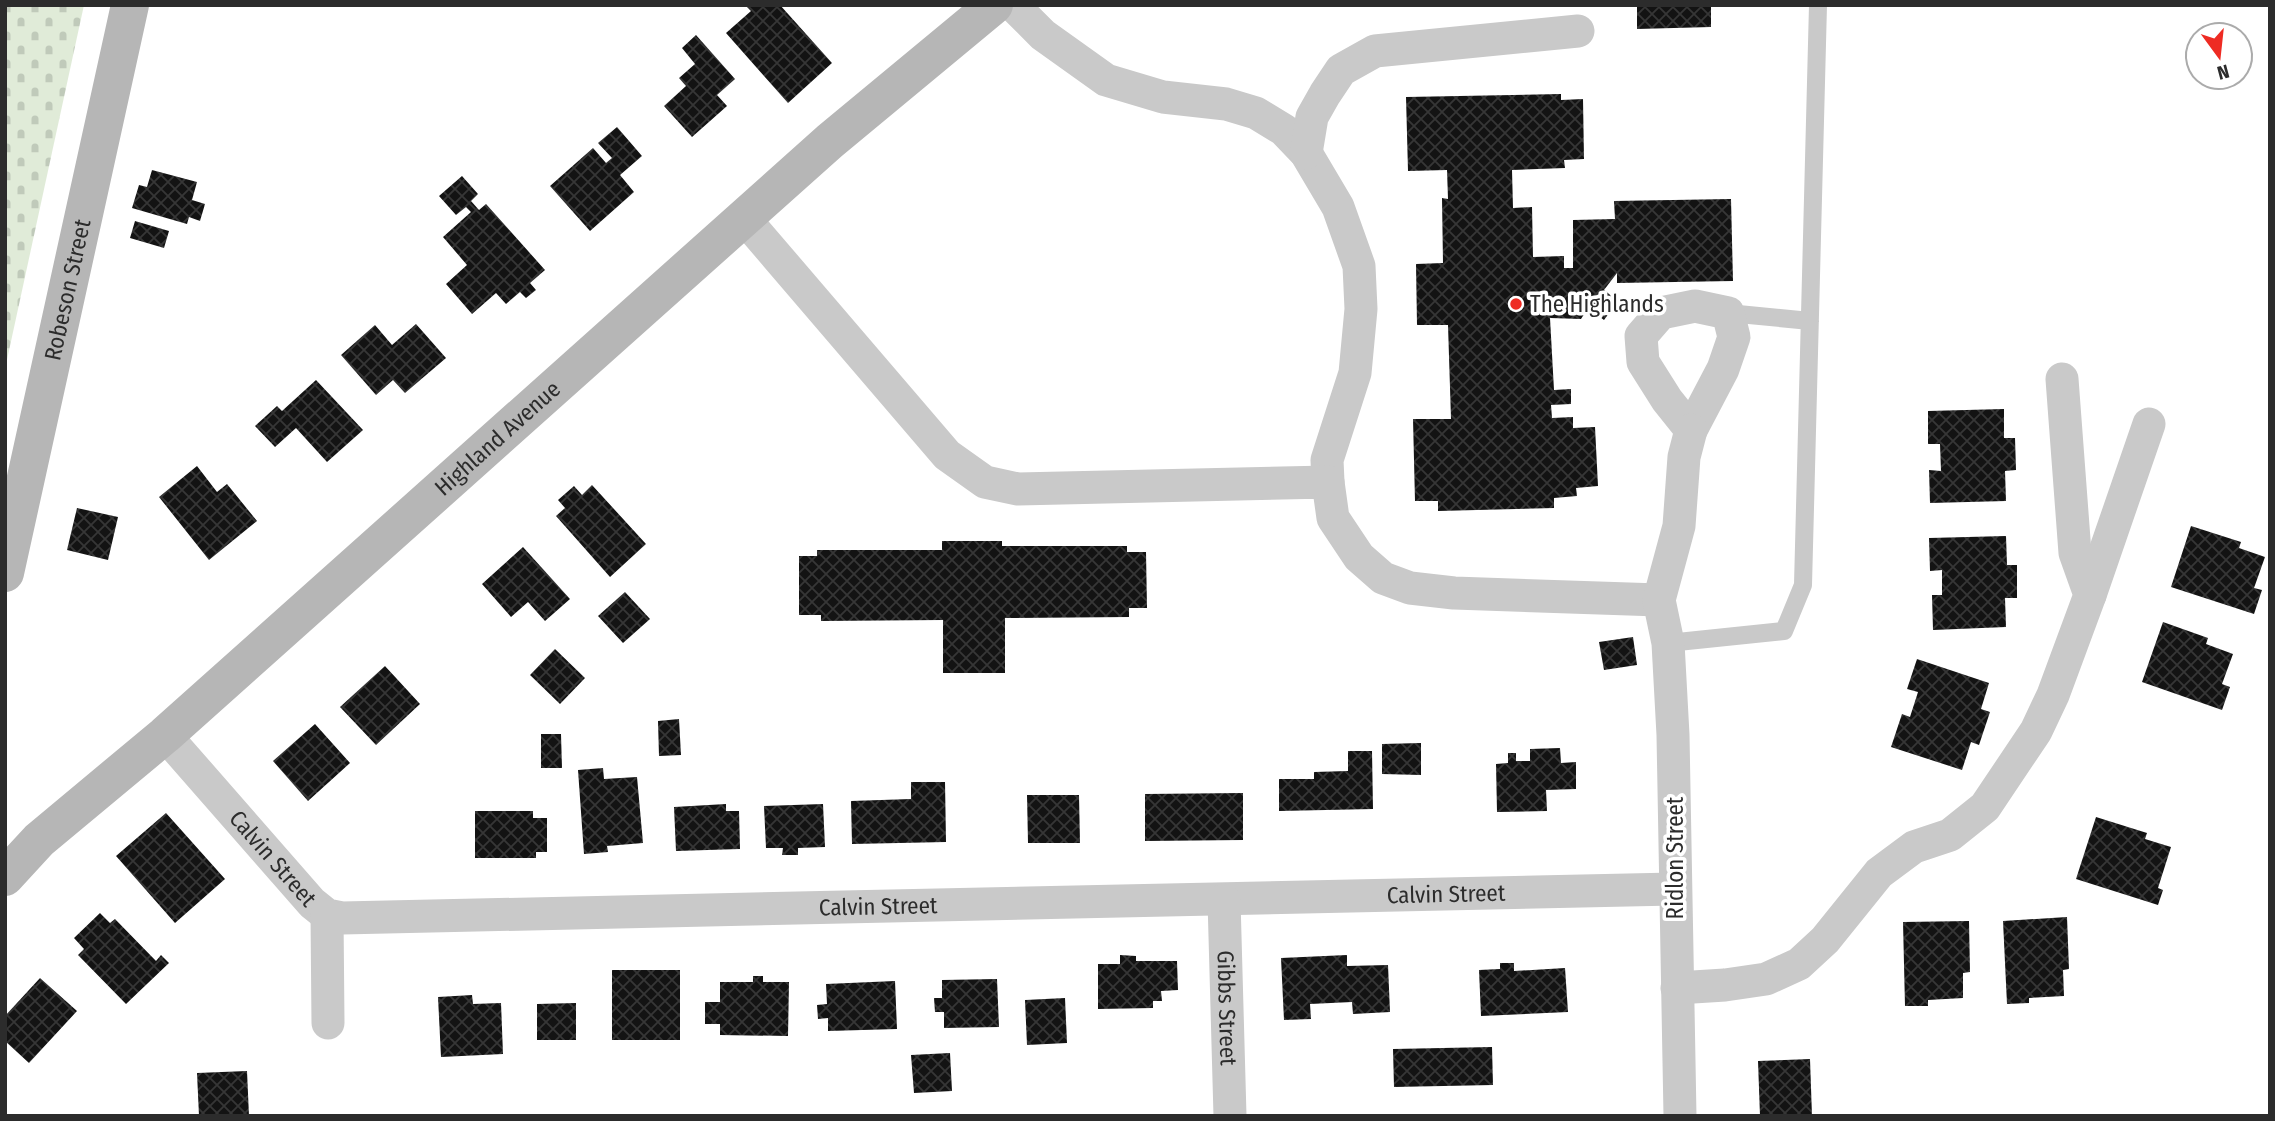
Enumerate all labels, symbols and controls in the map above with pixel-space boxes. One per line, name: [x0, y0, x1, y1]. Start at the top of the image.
north arrow: [2184, 21, 2254, 91]
text: N: [2215, 59, 2232, 85]
street label: Robeson Street: [38, 216, 97, 363]
place label: The Highlands: [1530, 290, 1664, 318]
marker: The Highlands: [1508, 296, 1524, 312]
street label: Highland Avenue: [429, 375, 566, 501]
street label: Ridlon Street: [1661, 796, 1689, 919]
street label: Calvin Street: [223, 805, 323, 913]
street label: Calvin Street: [1386, 879, 1506, 909]
street label: Calvin Street: [819, 891, 938, 922]
street label: Gibbs Street: [1211, 950, 1243, 1066]

